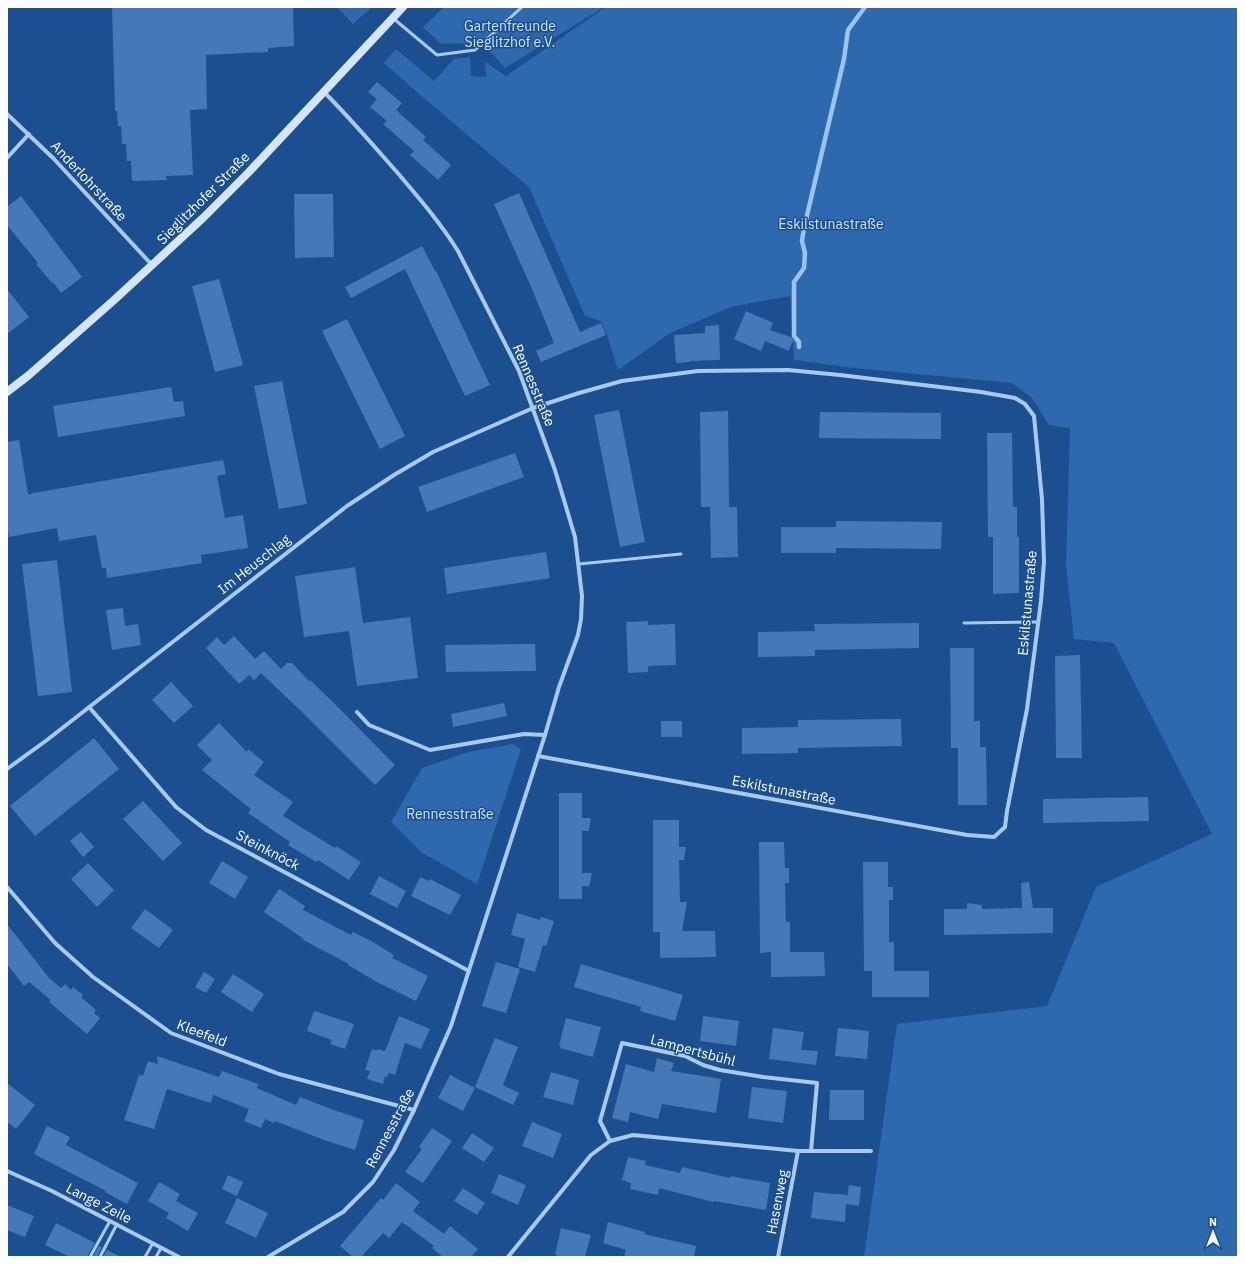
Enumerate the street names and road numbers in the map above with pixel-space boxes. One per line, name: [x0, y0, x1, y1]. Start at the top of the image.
street label: Anderlohrstraße: [47, 137, 131, 225]
street label: Sieglitzhofer Straße: [153, 148, 253, 248]
street label: Rennesstraße: [509, 341, 560, 429]
street label: Im Heuschlag: [214, 530, 294, 598]
street label: Eskilstunastraße: [1013, 549, 1041, 656]
street label: Eskilstunastraße: [730, 771, 838, 809]
street label: Steinknöck: [233, 826, 304, 875]
street label: Kleefeld: [174, 1015, 230, 1051]
street label: Lampertsbühl: [649, 1030, 738, 1070]
street label: Rennesstraße: [361, 1085, 419, 1171]
street label: Hasenweg: [762, 1168, 792, 1236]
street label: Lange Zeile: [63, 1179, 135, 1227]

